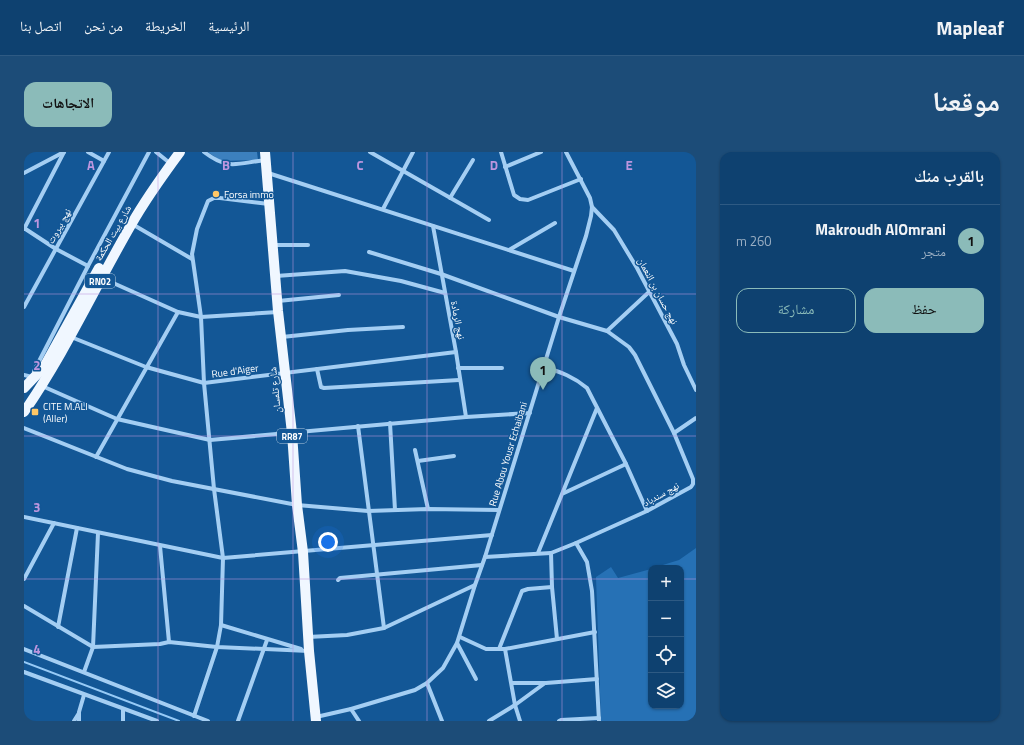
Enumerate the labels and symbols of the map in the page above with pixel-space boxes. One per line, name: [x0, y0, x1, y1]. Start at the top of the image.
text: A: [87, 155, 95, 175]
text: B: [222, 155, 230, 175]
text: C: [356, 155, 364, 175]
text: D: [490, 155, 498, 175]
text: E: [625, 155, 633, 175]
place label: Forsa immo: [224, 187, 274, 202]
marker: Forsa immo: [211, 189, 221, 199]
street label: شارع بيت الحكمة: [91, 202, 135, 264]
street label: نهج بيروت: [43, 205, 75, 246]
text: 1: [33, 213, 41, 233]
street label: نهج حسان بن النعمان: [634, 255, 682, 327]
road number: RN02: [85, 274, 115, 288]
street label: نهج الرمادة: [447, 299, 469, 341]
text: 2: [33, 355, 41, 375]
pin: 1: [530, 357, 556, 390]
street label: Rue d'Aiger: [210, 360, 260, 382]
street label: شارع تلمسان: [265, 366, 285, 414]
place label: CITE M.ALI (Aller): [43, 399, 88, 426]
street label: Rue Abou Yousr Echaibani: [485, 400, 531, 508]
marker: CITE M.ALI (Aller): [30, 407, 40, 417]
road number: RR87: [277, 429, 307, 443]
street label: نهج سندباد: [640, 478, 682, 510]
text: 3: [33, 497, 41, 517]
your location: [318, 532, 338, 552]
text: 4: [33, 639, 41, 659]

